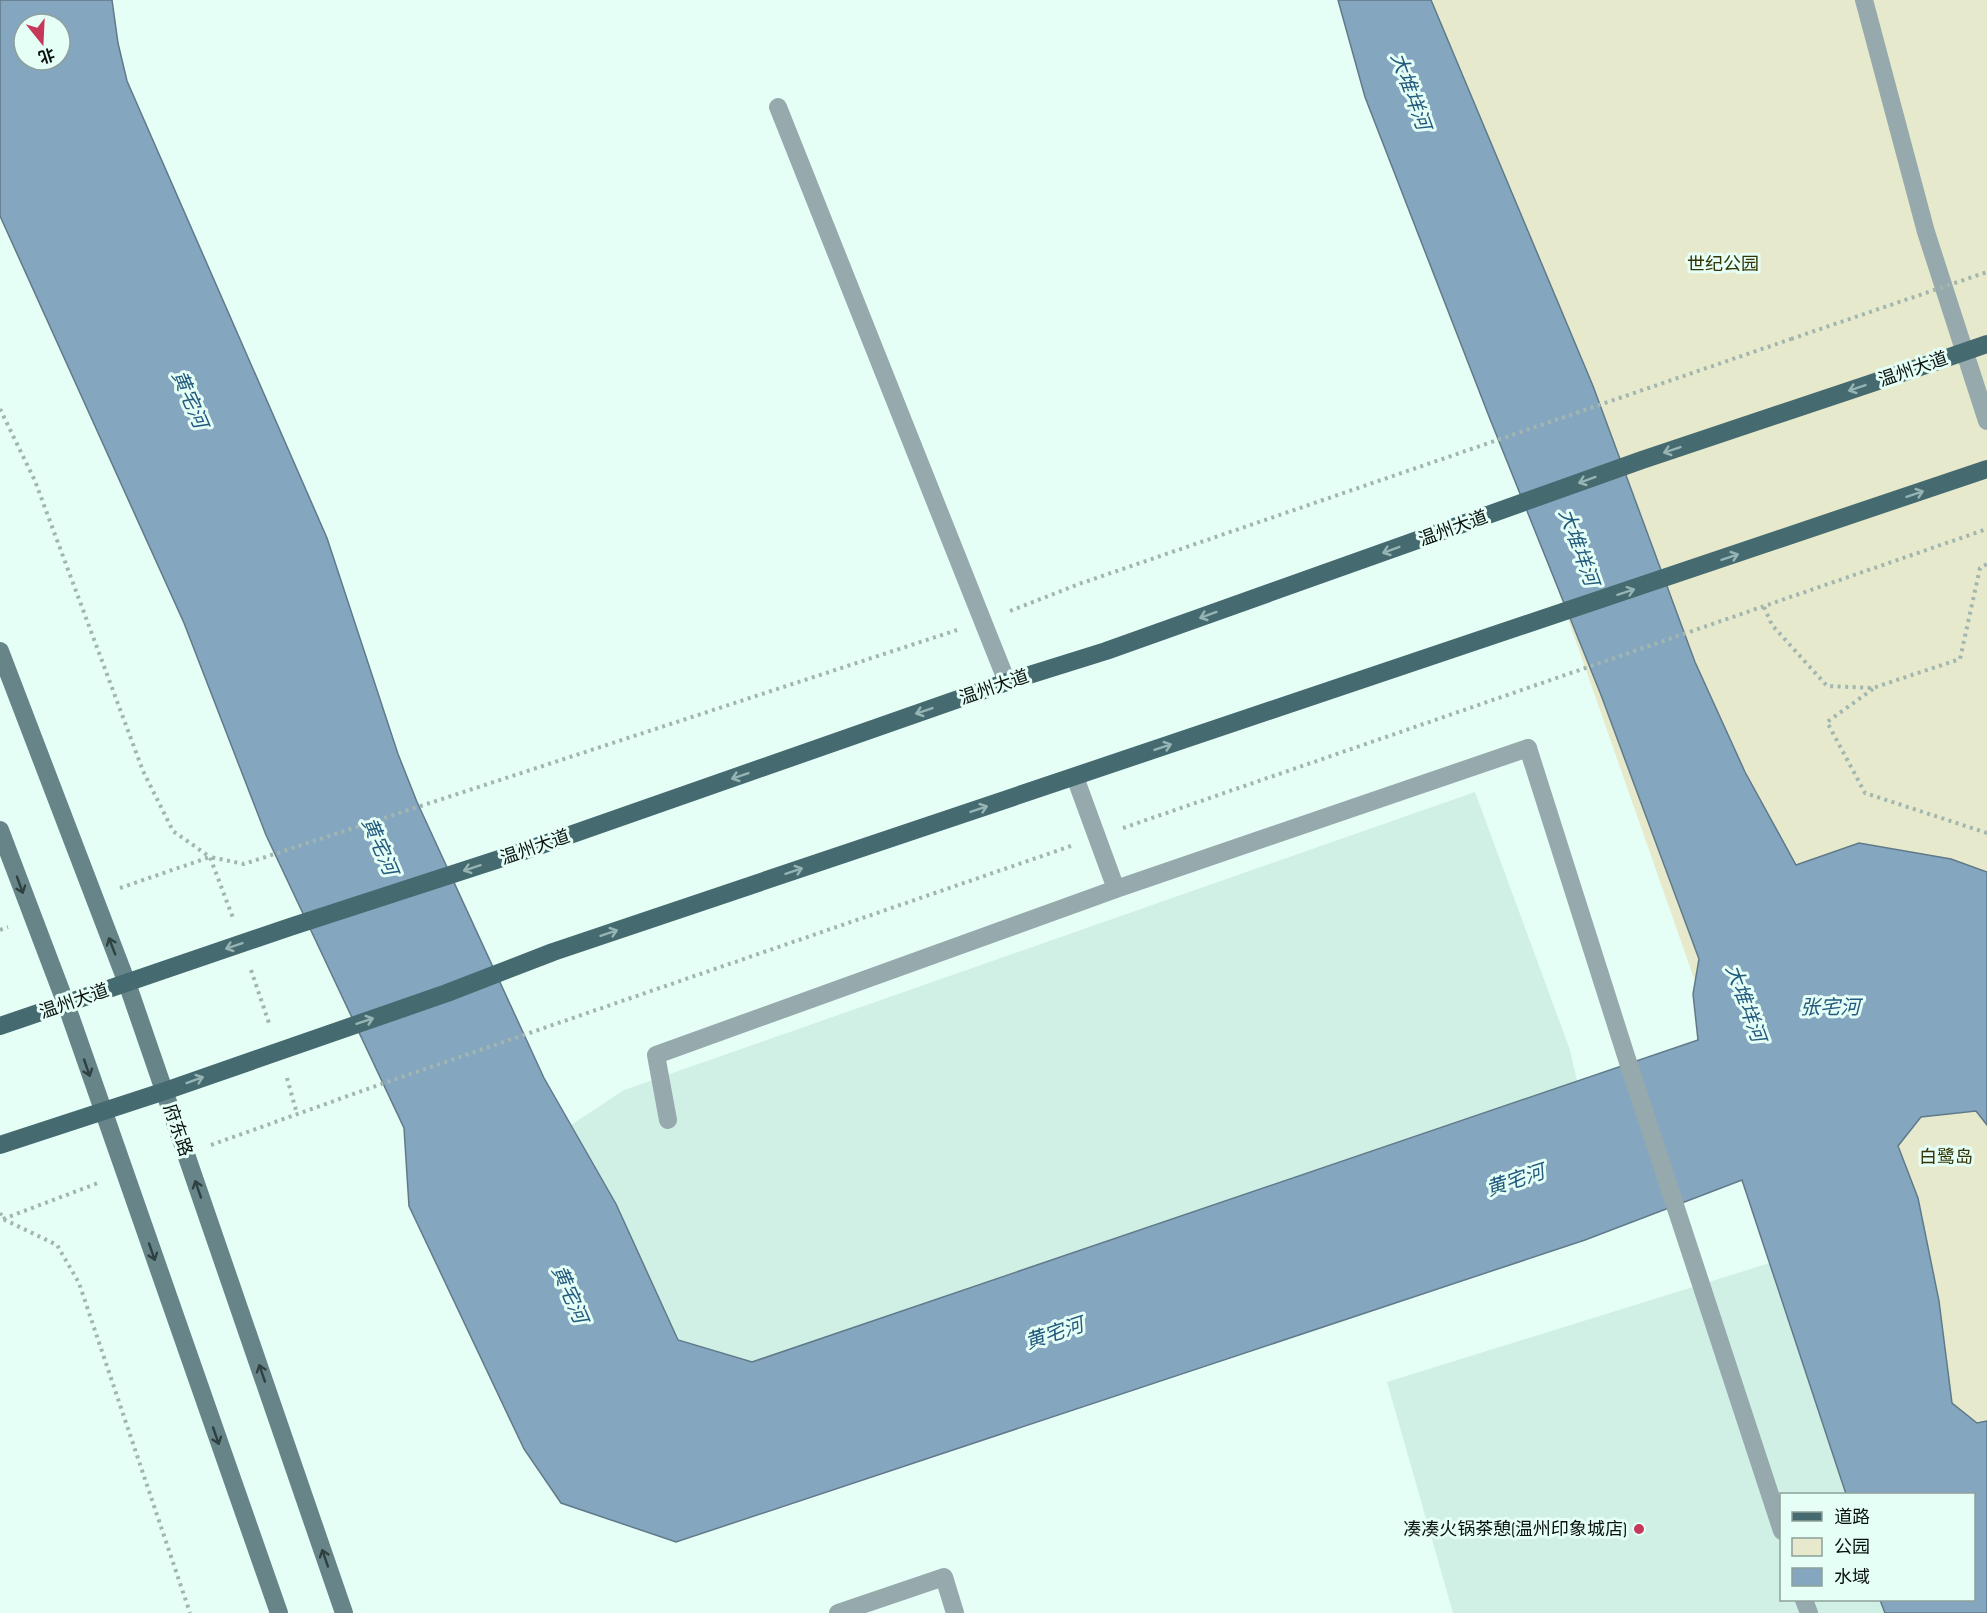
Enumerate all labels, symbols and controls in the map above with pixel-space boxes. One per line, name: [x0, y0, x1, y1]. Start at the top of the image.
north arrow: [12, 12, 72, 72]
text: 北: [36, 43, 57, 66]
water label: 大堆垟河: [1385, 50, 1436, 137]
park label: 世纪公园: [1687, 254, 1759, 275]
street label: 温州大道: [1876, 348, 1951, 391]
water label: 黄宅河: [166, 367, 213, 435]
one-way arrow: [1848, 383, 1867, 394]
one-way arrow: [1663, 445, 1682, 456]
one-way arrow: [1578, 475, 1597, 486]
one-way arrow: [1905, 488, 1924, 499]
street label: 温州大道: [1416, 506, 1491, 551]
water label: 大堆垟河: [1553, 506, 1604, 593]
one-way arrow: [1382, 545, 1401, 556]
one-way arrow: [1720, 550, 1739, 561]
one-way arrow: [1616, 586, 1635, 597]
one-way arrow: [1199, 610, 1217, 621]
street label: 温州大道: [957, 666, 1032, 709]
one-way arrow: [915, 707, 934, 718]
one-way arrow: [1153, 741, 1172, 752]
one-way arrow: [731, 771, 749, 782]
one-way arrow: [969, 803, 988, 814]
water label: 黄宅河: [356, 814, 403, 882]
street label: 温州大道: [498, 826, 573, 869]
one-way arrow: [463, 863, 482, 874]
one-way arrow: [784, 865, 803, 876]
one-way arrow: [16, 875, 27, 894]
one-way arrow: [599, 927, 618, 938]
one-way arrow: [106, 937, 117, 956]
one-way arrow: [225, 942, 244, 953]
water label: 大堆垟河: [1720, 962, 1771, 1049]
street label: 温州大道: [37, 980, 112, 1023]
water label: 张宅河: [1800, 996, 1864, 1020]
one-way arrow: [355, 1014, 374, 1025]
one-way arrow: [83, 1058, 94, 1077]
one-way arrow: [185, 1074, 204, 1085]
street label: 府东路: [159, 1101, 196, 1159]
park label: 白鹭岛: [1919, 1147, 1973, 1168]
water label: 黄宅河: [1483, 1159, 1551, 1202]
one-way arrow: [192, 1180, 203, 1199]
one-way arrow: [147, 1242, 158, 1261]
water label: 黄宅河: [546, 1262, 593, 1330]
water label: 黄宅河: [1022, 1312, 1090, 1355]
one-way arrow: [255, 1364, 266, 1383]
one-way arrow: [212, 1426, 223, 1445]
legend: [1780, 1493, 1975, 1601]
text: 道路: [1834, 1507, 1870, 1528]
place label: 凑凑火锅茶憩(温州印象城店): [1403, 1519, 1627, 1540]
marker: 凑凑火锅茶憩(温州印象城店): [1632, 1522, 1646, 1536]
text: 公园: [1834, 1537, 1870, 1558]
one-way arrow: [319, 1549, 330, 1568]
text: 水域: [1834, 1567, 1870, 1588]

